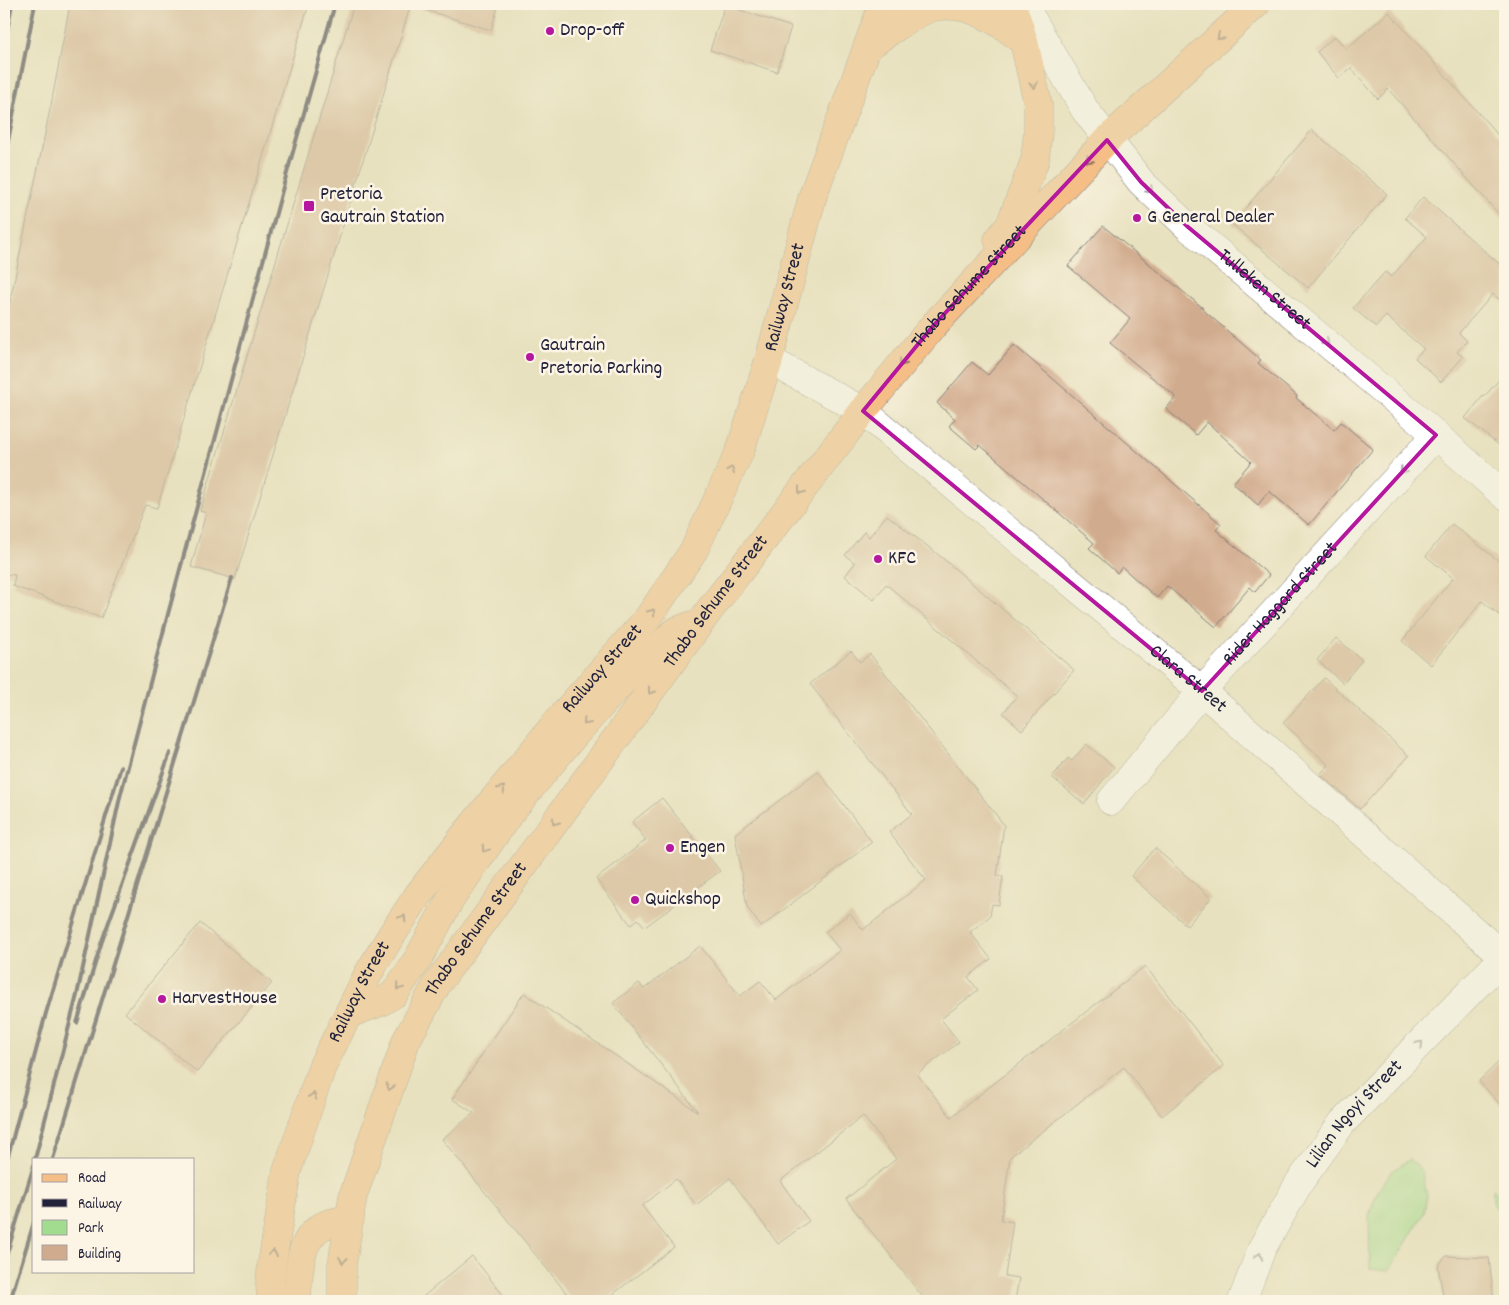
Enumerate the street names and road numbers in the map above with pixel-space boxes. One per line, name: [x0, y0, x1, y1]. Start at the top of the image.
street label: Thabo Sehume Street: [905, 219, 1034, 356]
street label: Railway Street: [758, 240, 814, 355]
street label: Tulleken Street: [1211, 243, 1317, 338]
street label: Thabo Sehume Street: [657, 530, 776, 674]
street label: Rider Haggard Street: [1217, 536, 1345, 673]
street label: Railway Street: [556, 618, 650, 720]
street label: Clara Street: [1142, 638, 1233, 720]
street label: Thabo Sehume Street: [419, 857, 535, 1002]
street label: Railway Street: [322, 936, 398, 1048]
street label: Lilian Ngoyi Street: [1300, 1054, 1410, 1174]

